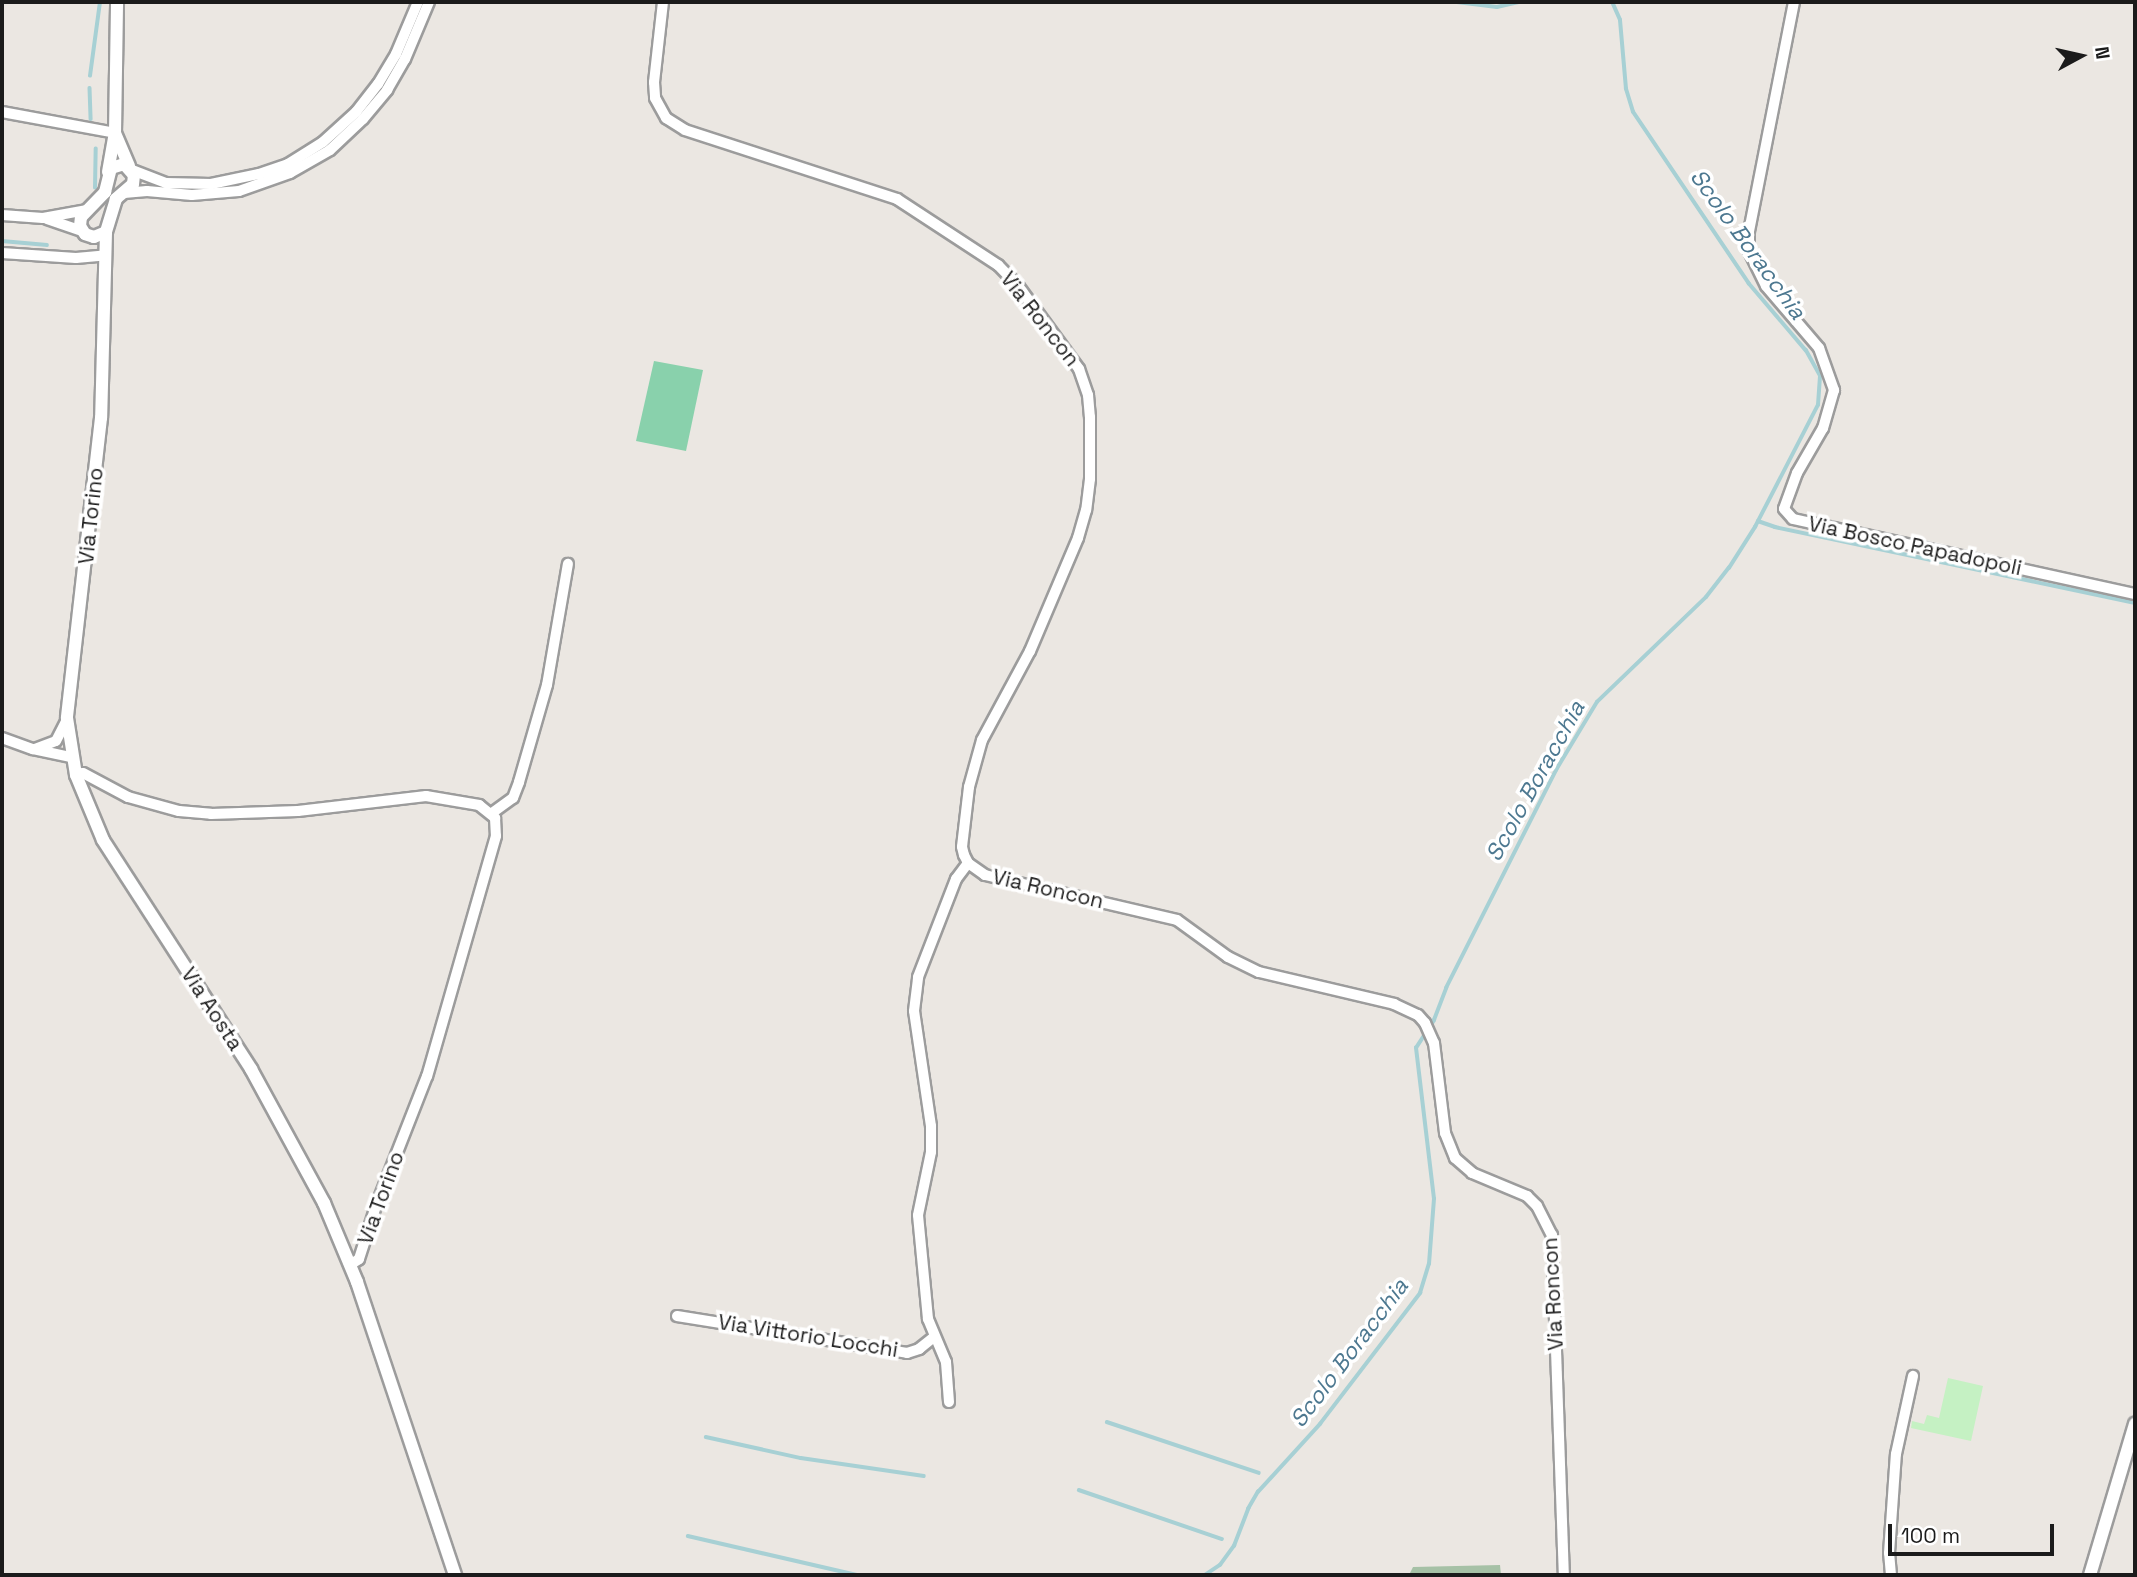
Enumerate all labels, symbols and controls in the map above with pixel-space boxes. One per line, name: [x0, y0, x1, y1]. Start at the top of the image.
north arrow: [2046, 21, 2116, 91]
text: N: [2089, 45, 2116, 61]
water label: Scolo Boracchia: [1684, 164, 1812, 324]
street label: Via Roncon: [995, 267, 1085, 371]
street label: Via Torino: [73, 466, 109, 566]
street label: Via Bosco Papadopoli: [1806, 511, 2024, 581]
water label: Scolo Boracchia: [1480, 696, 1590, 866]
street label: Via Roncon: [990, 864, 1106, 914]
street label: Via Aosta: [176, 963, 248, 1055]
street label: Via Torino: [352, 1148, 410, 1248]
street label: Via Roncon: [1537, 1237, 1569, 1351]
water label: Scolo Boracchia: [1284, 1273, 1414, 1433]
street label: Via Vittorio Locchi: [716, 1309, 900, 1363]
scale bar: [1892, 1510, 2058, 1554]
text: 100 m: [1901, 1522, 1960, 1549]

